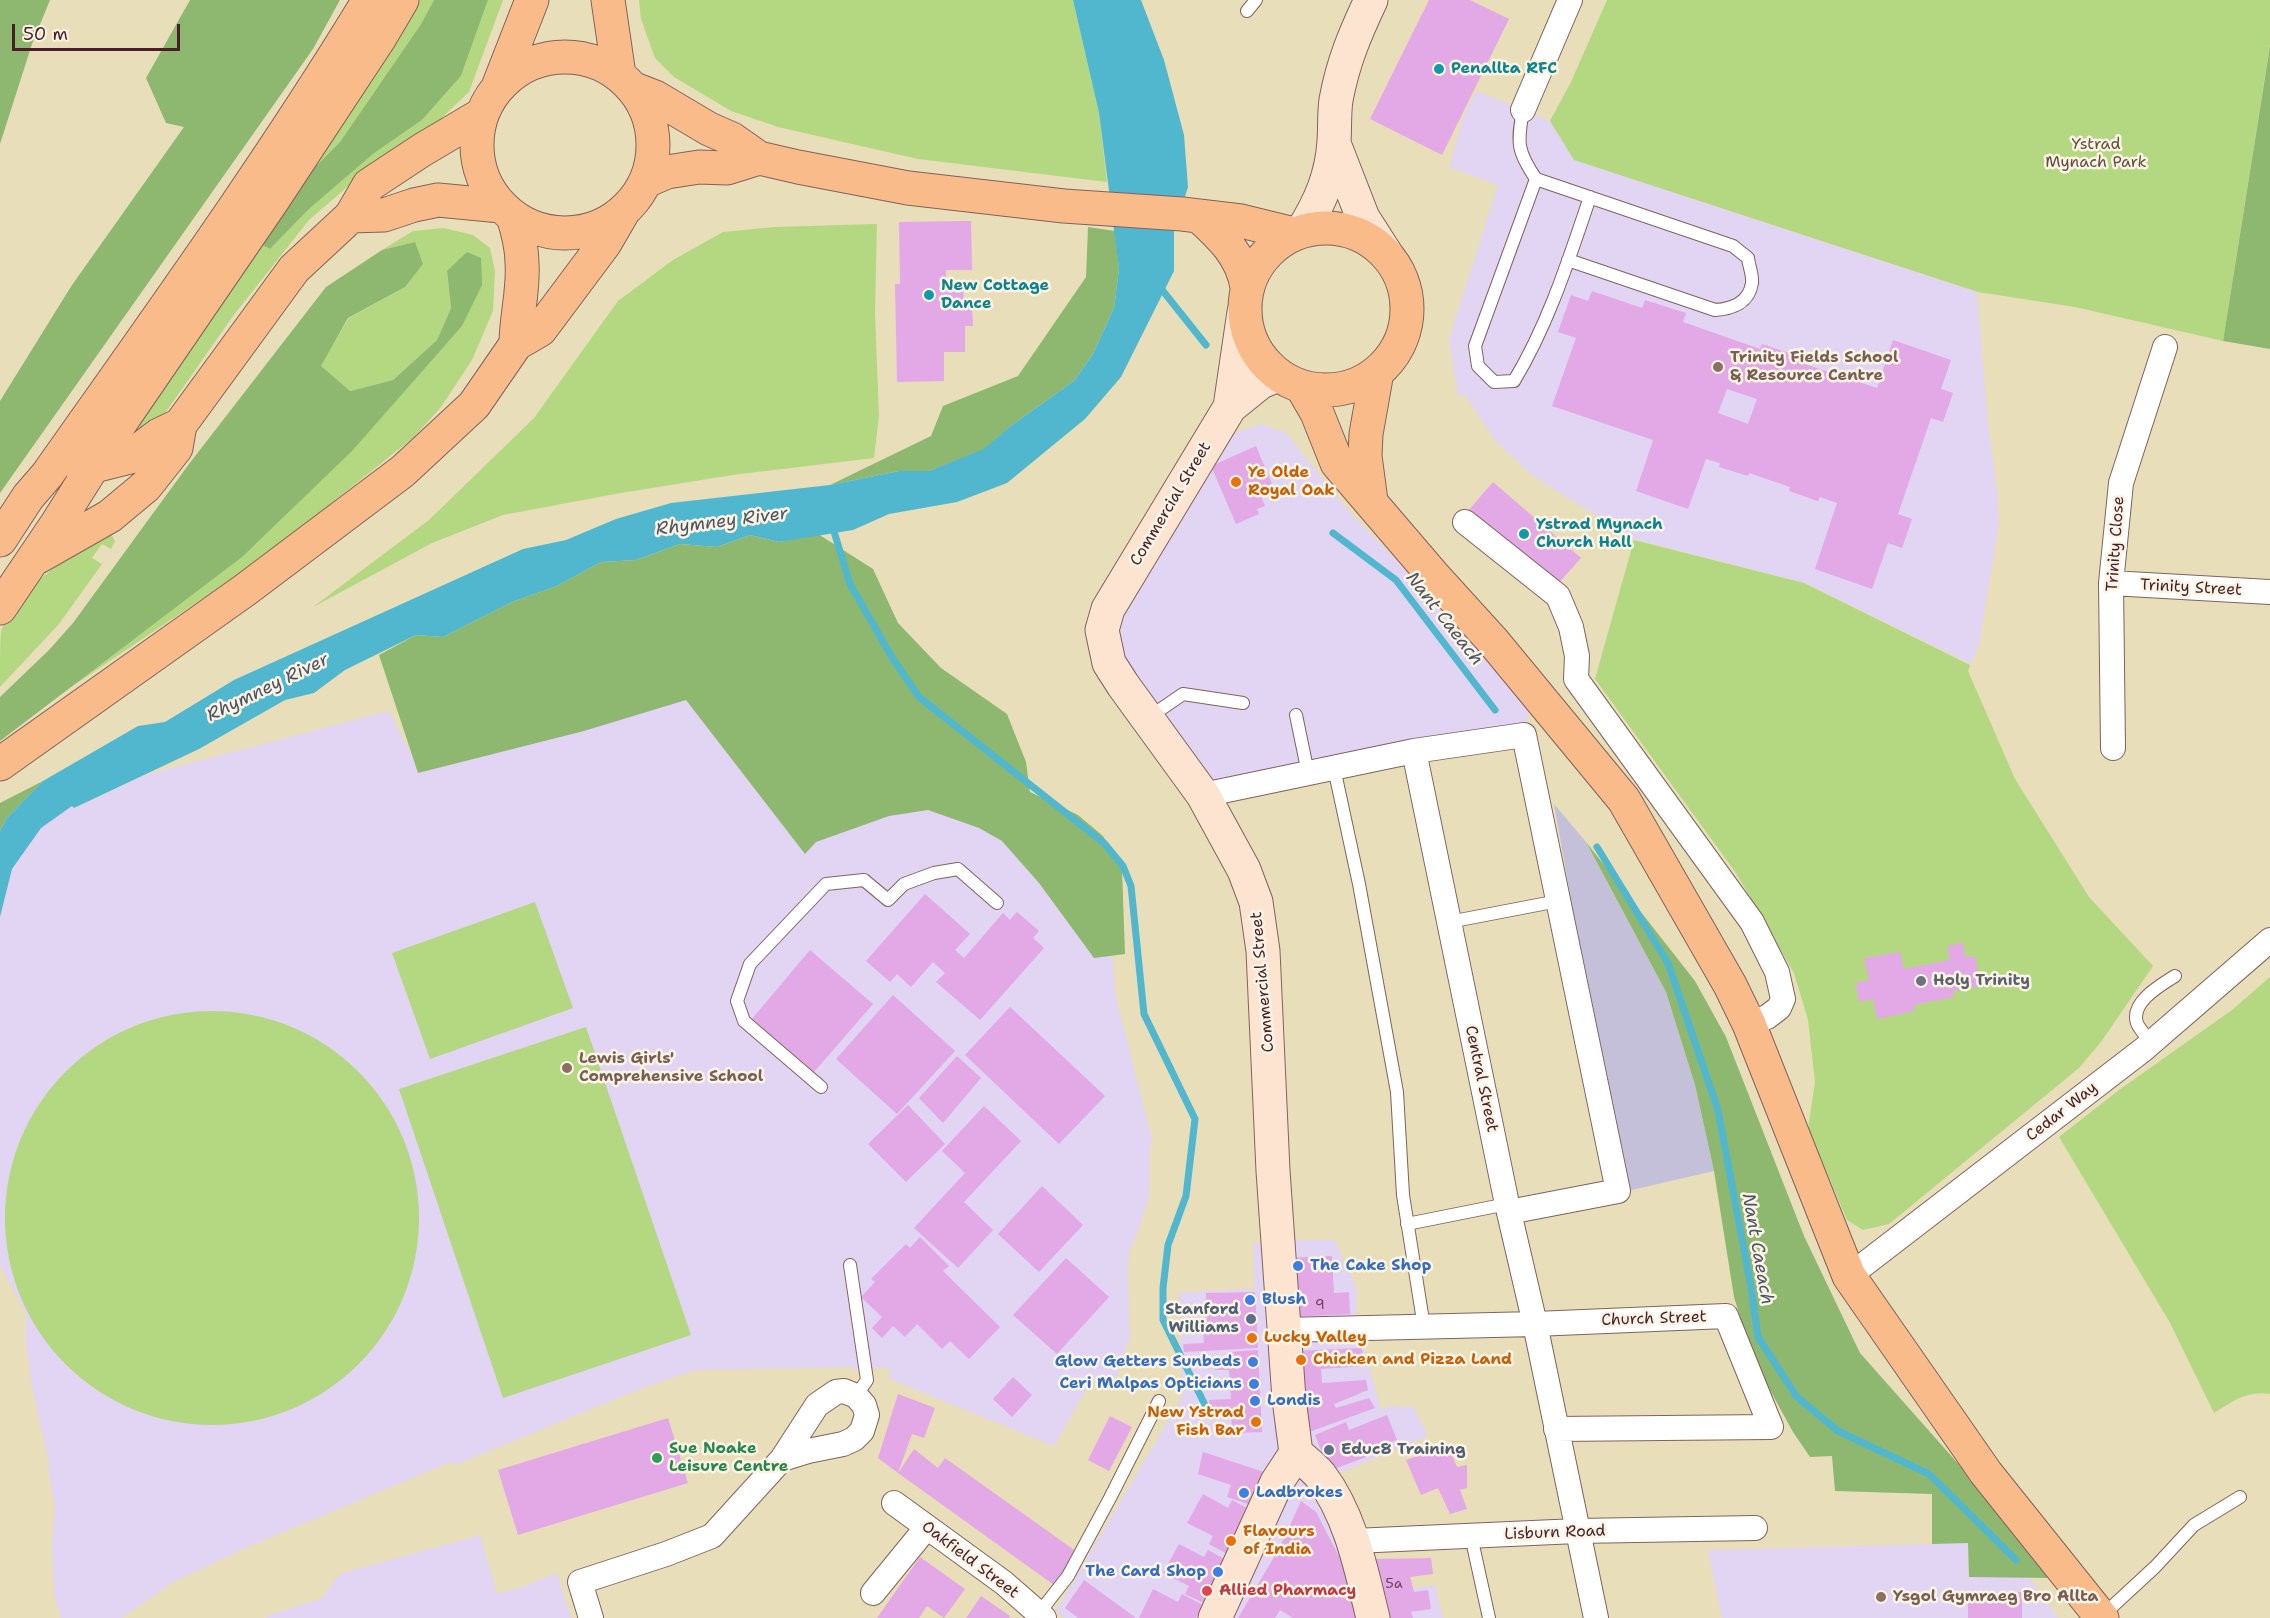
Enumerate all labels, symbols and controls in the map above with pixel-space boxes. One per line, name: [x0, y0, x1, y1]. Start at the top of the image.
scale bar: [15, 12, 183, 50]
text: 50 m: [23, 22, 68, 46]
place label: Penallta RFC: [1451, 59, 1557, 79]
marker: Penallta RFC: [1432, 62, 1446, 76]
park label: Ystrad Mynach Park: [2045, 135, 2147, 173]
place label: New Cottage Dance: [941, 276, 1049, 314]
marker: New Cottage Dance: [922, 288, 936, 302]
place label: Trinity Fields School & Resource Centre: [1730, 348, 1899, 386]
marker: Trinity Fields School & Resource Centre: [1711, 360, 1725, 374]
street label: Commercial Street: [1126, 439, 1216, 569]
place label: Ye Olde Royal Oak: [1248, 463, 1335, 501]
marker: Ye Olde Royal Oak: [1229, 475, 1243, 489]
street label: Trinity Close: [2103, 496, 2129, 592]
water label: Rhymney River: [655, 503, 789, 541]
place label: Ystrad Mynach Church Hall: [1536, 515, 1663, 553]
marker: Ystrad Mynach Church Hall: [1517, 527, 1531, 541]
water label: Nant Caeach: [1401, 568, 1487, 670]
street label: Trinity Street: [2139, 576, 2243, 600]
water label: Rhymney River: [204, 649, 332, 727]
street label: Commercial Street: [1247, 911, 1279, 1053]
place label: Holy Trinity: [1933, 971, 2030, 991]
marker: Holy Trinity: [1914, 974, 1928, 988]
street label: Central Street: [1460, 1024, 1502, 1134]
place label: Lewis Girls' Comprehensive School: [579, 1049, 763, 1087]
marker: Lewis Girls' Comprehensive School: [560, 1061, 574, 1075]
street label: Cedar Way: [2023, 1078, 2101, 1146]
water label: Nant Caeach: [1737, 1192, 1777, 1306]
place label: The Cake Shop: [1310, 1256, 1431, 1276]
marker: The Cake Shop: [1291, 1259, 1305, 1273]
place label: Blush: [1262, 1290, 1306, 1310]
marker: Blush: [1243, 1293, 1257, 1307]
house number: 9: [1315, 1297, 1325, 1313]
place label: Stanford Williams: [1165, 1300, 1239, 1338]
street label: Church Street: [1601, 1308, 1707, 1330]
marker: Stanford Williams: [1244, 1312, 1258, 1326]
place label: Lucky Valley: [1264, 1328, 1367, 1348]
marker: Lucky Valley: [1245, 1331, 1259, 1345]
place label: Chicken and Pizza Land: [1313, 1350, 1512, 1370]
place label: Glow Getters Sunbeds: [1055, 1352, 1241, 1372]
marker: Chicken and Pizza Land: [1294, 1353, 1308, 1367]
marker: Glow Getters Sunbeds: [1246, 1355, 1260, 1369]
place label: Ceri Malpas Opticians: [1059, 1374, 1242, 1394]
marker: Ceri Malpas Opticians: [1247, 1377, 1261, 1391]
place label: Londis: [1267, 1391, 1321, 1411]
marker: Londis: [1248, 1394, 1262, 1408]
place label: New Ystrad Fish Bar: [1147, 1403, 1244, 1441]
marker: New Ystrad Fish Bar: [1249, 1415, 1263, 1429]
place label: Sue Noake Leisure Centre: [669, 1439, 788, 1477]
place label: Educ8 Training: [1341, 1440, 1466, 1460]
marker: Educ8 Training: [1322, 1443, 1336, 1457]
marker: Sue Noake Leisure Centre: [650, 1451, 664, 1465]
place label: Ladbrokes: [1256, 1483, 1343, 1503]
marker: Ladbrokes: [1237, 1486, 1251, 1500]
street label: Oakfield Street: [918, 1517, 1022, 1603]
place label: Flavours of India: [1243, 1522, 1315, 1560]
street label: Lisburn Road: [1504, 1522, 1606, 1544]
marker: Flavours of India: [1224, 1534, 1238, 1548]
place label: The Card Shop: [1085, 1562, 1206, 1582]
marker: The Card Shop: [1211, 1565, 1225, 1579]
house number: 5a: [1385, 1576, 1403, 1592]
place label: Allied Pharmacy: [1219, 1581, 1356, 1601]
marker: Allied Pharmacy: [1200, 1584, 1214, 1598]
place label: Ysgol Gymraeg Bro Allta: [1893, 1587, 2098, 1607]
marker: Ysgol Gymraeg Bro Allta: [1874, 1590, 1888, 1604]

